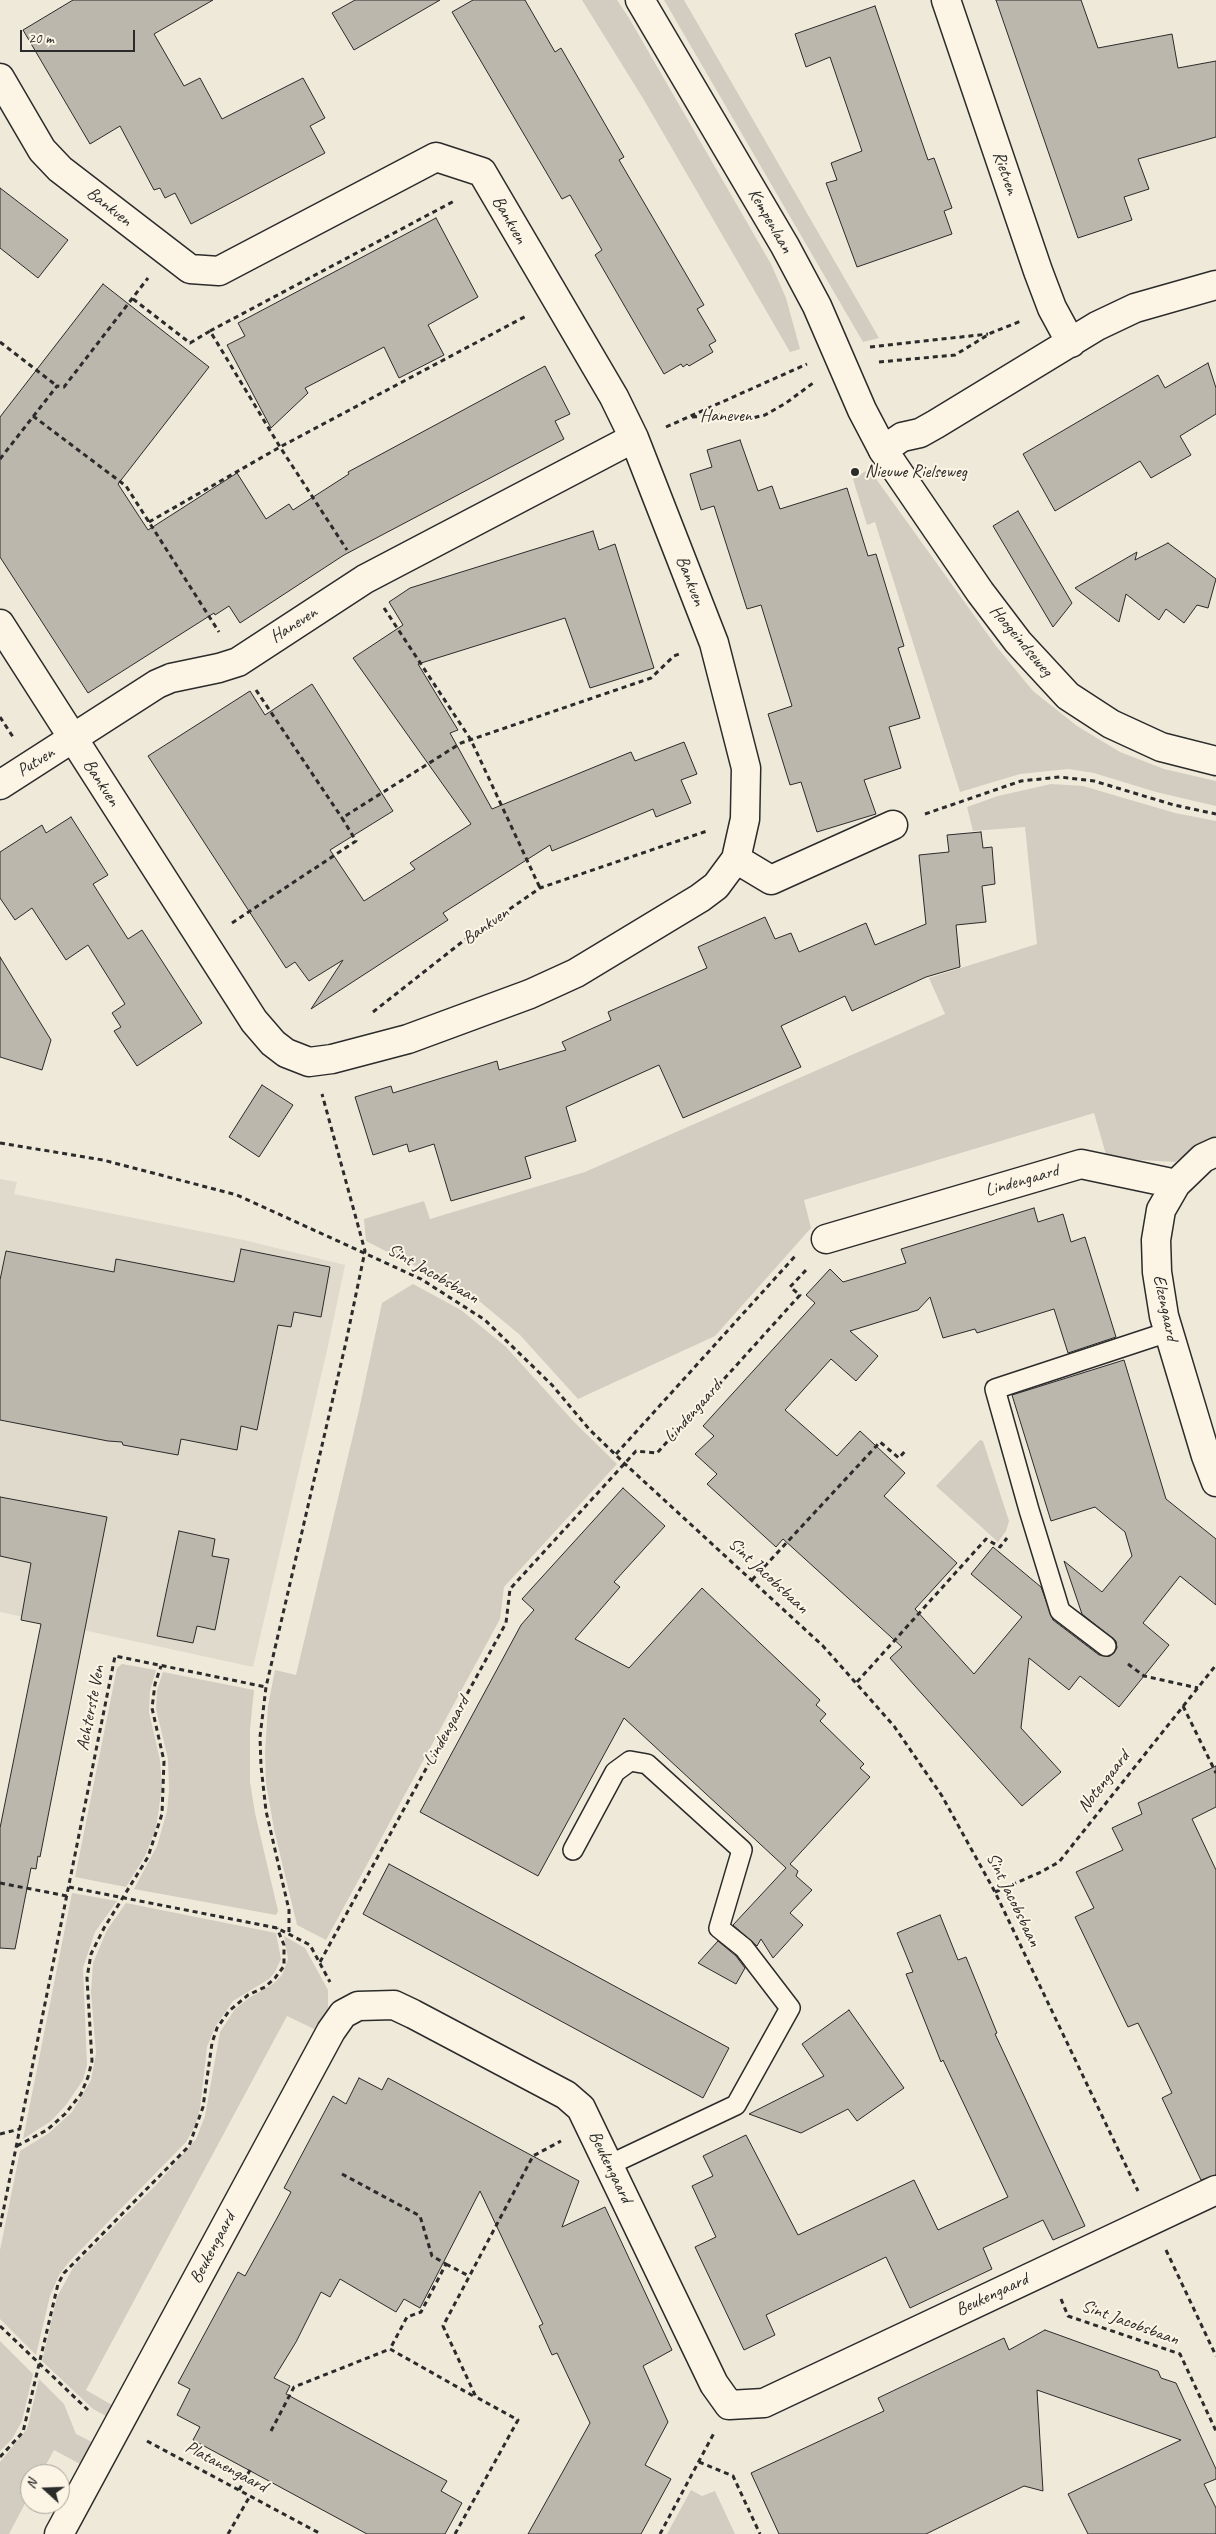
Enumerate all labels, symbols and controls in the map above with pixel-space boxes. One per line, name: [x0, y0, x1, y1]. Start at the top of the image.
scale bar: [22, 20, 138, 52]
text: 20 m: [28, 29, 54, 48]
street label: Rietven: [988, 148, 1022, 198]
street label: Bankven: [82, 183, 136, 231]
street label: Kempenlaan: [743, 185, 797, 257]
street label: Bankven: [487, 192, 531, 248]
street label: Haneven: [700, 405, 752, 427]
place label: Nieuwe Rielseweg: [865, 461, 967, 483]
marker: Nieuwe Rielseweg: [849, 466, 861, 478]
street label: Bankven: [671, 553, 709, 609]
street label: Hoogeindseweg: [985, 601, 1057, 681]
street label: Haneven: [266, 602, 322, 648]
street label: Putven: [13, 742, 59, 782]
street label: Bankven: [78, 755, 124, 811]
street label: Bankven: [459, 902, 513, 950]
street label: Lindengaard: [983, 1160, 1061, 1202]
street label: Sint Jacobsbaan: [383, 1239, 483, 1309]
street label: Elzengaard: [1147, 1273, 1183, 1343]
street label: Lindengaard: [660, 1377, 726, 1447]
street label: Sint Jacobsbaan: [723, 1533, 813, 1619]
street label: Achterste Ven: [72, 1664, 110, 1752]
street label: Lindengaard: [419, 1693, 475, 1769]
street label: Notengaard: [1073, 1747, 1135, 1817]
street label: Sint Jacobsbaan: [981, 1849, 1045, 1951]
street label: Beukengaard: [583, 2127, 637, 2207]
street label: Beukengaard: [185, 2209, 241, 2287]
street label: Beukengaard: [952, 2269, 1032, 2321]
street label: Sint Jacobsbaan: [1078, 2295, 1182, 2351]
street label: Platanengaard: [181, 2436, 271, 2498]
north arrow: [20, 2464, 70, 2514]
text: N: [22, 2477, 41, 2491]

